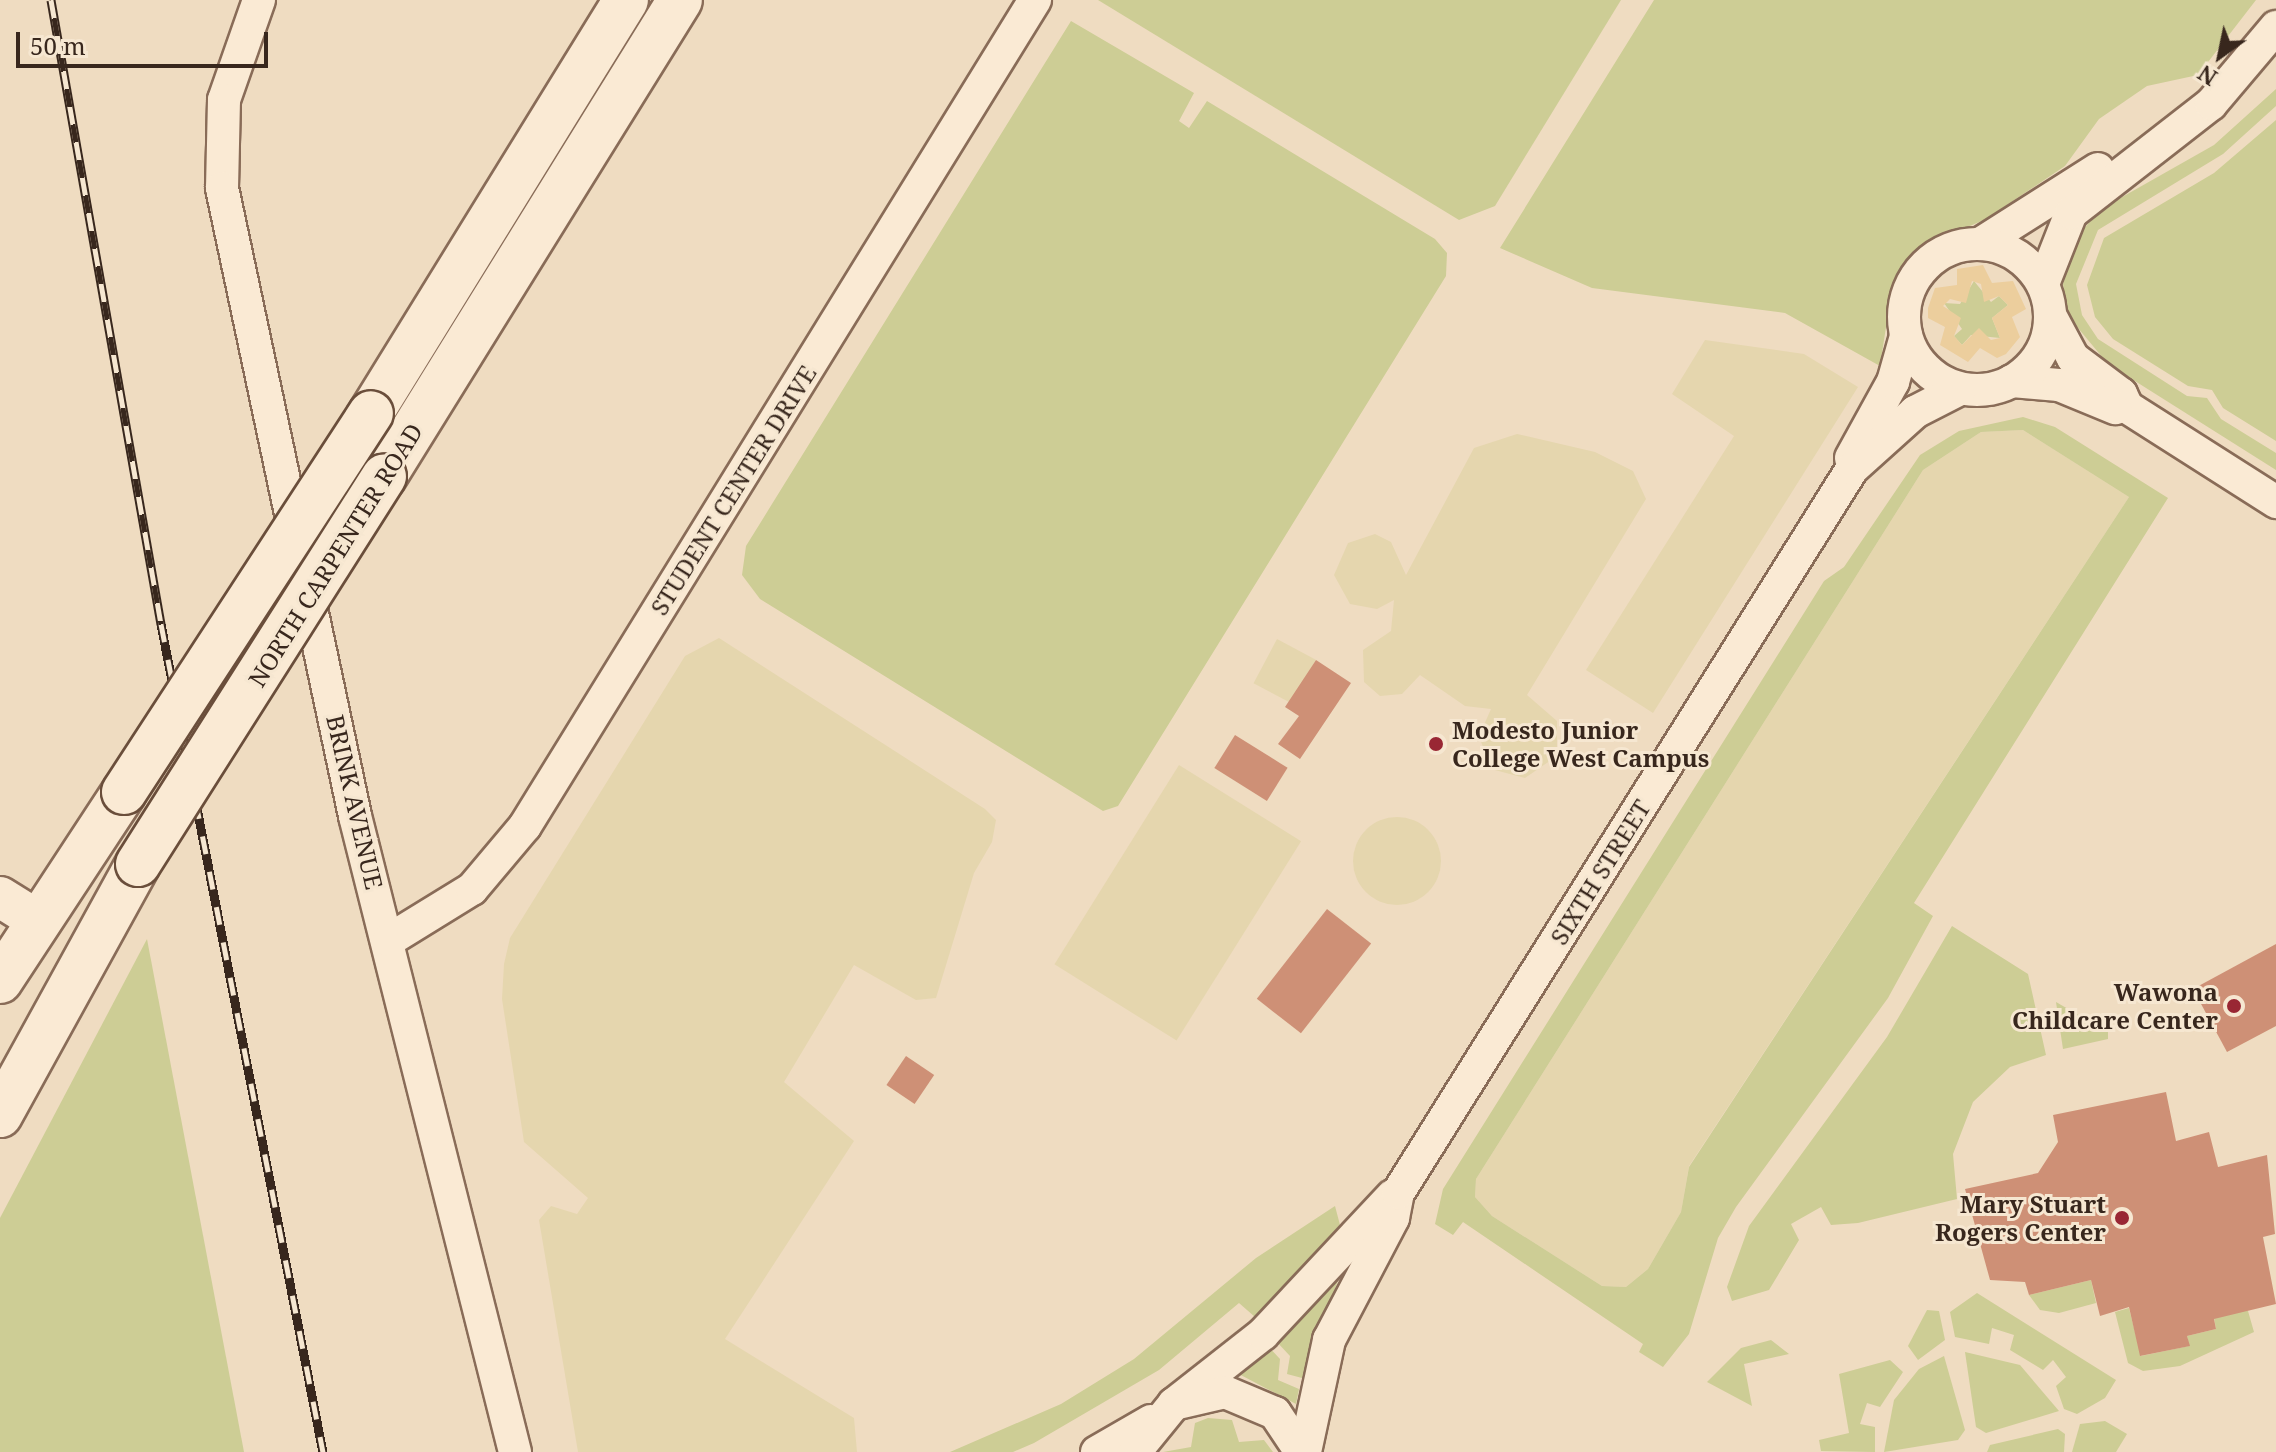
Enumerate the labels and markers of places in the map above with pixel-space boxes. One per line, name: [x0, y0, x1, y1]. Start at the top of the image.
place label: Modesto Junior College West Campus: [1452, 716, 1709, 772]
marker: Modesto Junior College West Campus: [1427, 735, 1445, 753]
place label: Wawona Childcare Center: [2012, 978, 2218, 1034]
marker: Wawona Childcare Center: [2225, 997, 2243, 1015]
place label: Mary Stuart Rogers Center: [1935, 1190, 2106, 1246]
marker: Mary Stuart Rogers Center: [2113, 1209, 2131, 1227]

